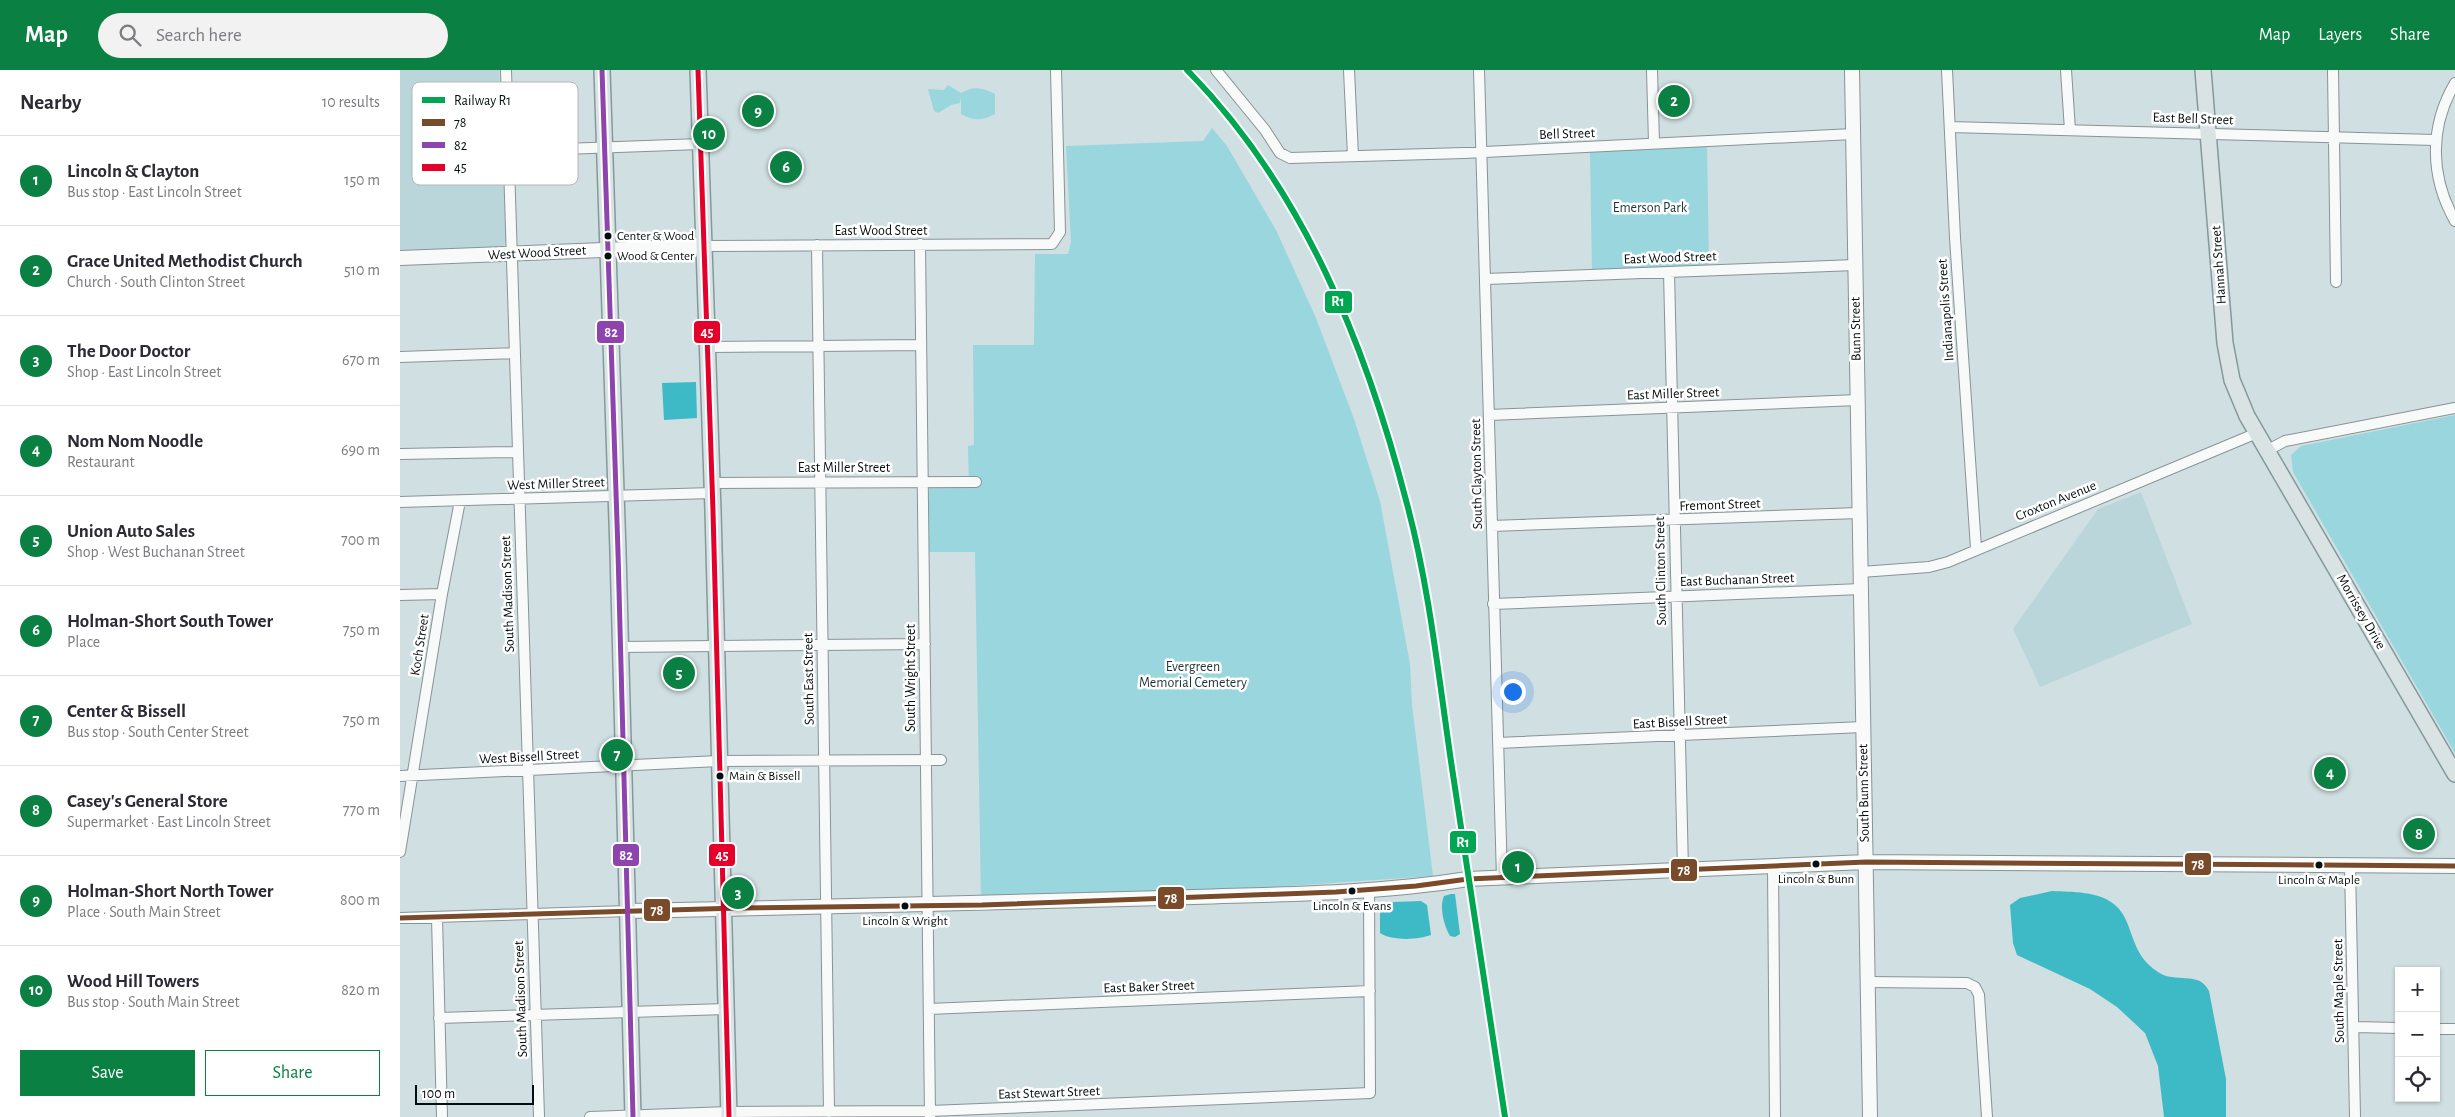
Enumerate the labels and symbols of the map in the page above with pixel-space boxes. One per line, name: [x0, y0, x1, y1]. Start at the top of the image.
legend: [412, 82, 578, 185]
pin: 2: [1658, 82, 1690, 120]
pin: 9: [742, 92, 774, 130]
text: Railway R1: [454, 94, 511, 108]
street label: East Bell Street: [2152, 111, 2234, 127]
pin: 10: [693, 115, 725, 153]
text: 78: [454, 116, 466, 130]
street label: Bell Street: [1539, 126, 1596, 142]
text: 82: [454, 139, 467, 153]
pin: 6: [770, 148, 802, 186]
text: 45: [454, 161, 467, 175]
park label: Emerson Park: [1613, 201, 1688, 215]
street label: East Wood Street: [834, 224, 928, 238]
street label: Hannah Street: [2209, 225, 2229, 305]
place label: Center & Wood: [617, 230, 694, 243]
marker: Center & Wood: [603, 231, 613, 241]
street label: West Wood Street: [487, 243, 587, 263]
street label: East Wood Street: [1623, 249, 1717, 267]
place label: Wood & Center: [617, 250, 695, 263]
marker: Wood & Center: [603, 251, 613, 261]
street label: Indianapolis Street: [1935, 258, 1957, 362]
line badge: R1: [1324, 290, 1353, 314]
text: R1: [1331, 295, 1345, 309]
street label: Bunn Street: [1848, 296, 1864, 361]
line badge: 82: [596, 320, 625, 344]
line badge: 45: [693, 320, 721, 344]
text: 82: [604, 326, 618, 340]
text: 45: [700, 326, 714, 340]
street label: East Miller Street: [1627, 385, 1720, 403]
street label: South Clayton Street: [1469, 418, 1485, 530]
street label: East Miller Street: [798, 461, 891, 475]
street label: West Miller Street: [507, 475, 606, 493]
street label: Croxton Avenue: [2014, 478, 2098, 524]
street label: Fremont Street: [1679, 497, 1761, 513]
street label: South Clinton Street: [1653, 516, 1669, 626]
street label: South Madison Street: [499, 535, 517, 653]
street label: East Buchanan Street: [1680, 571, 1795, 589]
street label: Morrissey Drive: [2334, 572, 2388, 652]
street label: Koch Street: [408, 613, 432, 677]
street label: South Wright Street: [904, 623, 918, 732]
street label: South East Street: [801, 632, 817, 725]
pin: 5: [663, 654, 695, 692]
park label: Evergreen Memorial Cemetery: [1139, 660, 1247, 690]
your location: [1500, 679, 1526, 705]
street label: East Bissell Street: [1632, 713, 1728, 731]
pin: 7: [601, 736, 633, 774]
street label: South Bunn Street: [1856, 743, 1872, 842]
street label: West Bissell Street: [479, 747, 580, 767]
pin: 4: [2314, 754, 2346, 792]
place label: Main & Bissell: [729, 770, 800, 783]
marker: Main & Bissell: [715, 771, 725, 781]
pin: 8: [2403, 815, 2435, 853]
line badge: R1: [1449, 830, 1477, 854]
text: R1: [1456, 836, 1470, 850]
line badge: 82: [612, 843, 640, 867]
line badge: 45: [708, 843, 736, 867]
pin: 1: [1502, 848, 1534, 886]
text: 82: [619, 849, 633, 863]
text: 45: [715, 849, 729, 863]
line badge: 78: [2184, 852, 2212, 876]
line badge: 78: [1670, 858, 1698, 882]
text: 78: [2192, 858, 2205, 872]
marker: Lincoln & Bunn: [1811, 859, 1821, 869]
marker: Lincoln & Maple: [2314, 860, 2324, 870]
text: 78: [1678, 864, 1691, 878]
place label: Lincoln & Bunn: [1778, 873, 1854, 886]
pin: 3: [722, 874, 754, 912]
place label: Lincoln & Maple: [2278, 874, 2360, 887]
line badge: 78: [1157, 886, 1185, 910]
marker: Lincoln & Evans: [1347, 886, 1357, 896]
text: 78: [1165, 892, 1178, 906]
line badge: 78: [643, 898, 671, 922]
place label: Lincoln & Evans: [1313, 900, 1391, 913]
marker: Lincoln & Wright: [900, 901, 910, 911]
text: 78: [651, 904, 664, 918]
place label: Lincoln & Wright: [862, 915, 948, 928]
street label: South Maple Street: [2331, 938, 2347, 1043]
street label: South Madison Street: [512, 940, 530, 1058]
street label: East Baker Street: [1103, 978, 1195, 996]
scale bar: [415, 1082, 534, 1105]
street label: East Stewart Street: [998, 1084, 1101, 1102]

